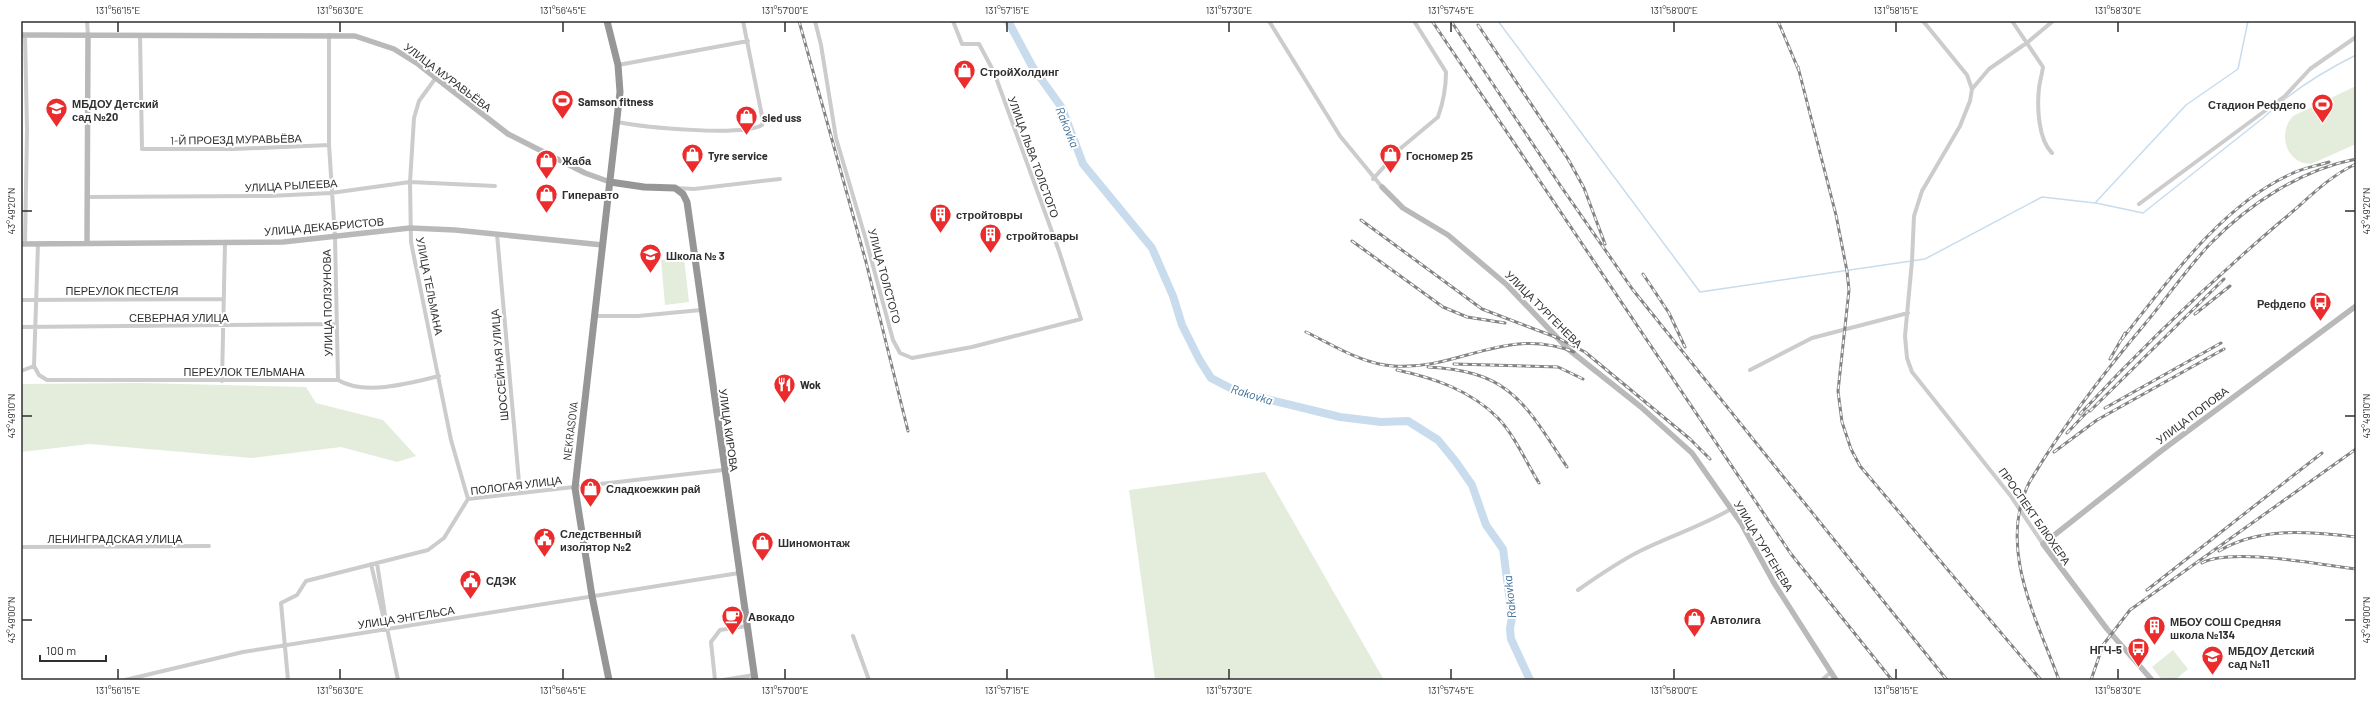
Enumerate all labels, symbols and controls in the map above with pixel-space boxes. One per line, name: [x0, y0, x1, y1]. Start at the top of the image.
text: 131°56'15"E: [96, 4, 140, 16]
text: 131°56'30"E: [317, 4, 363, 16]
text: 131°56'45"E: [540, 4, 586, 16]
text: 131°57'00"E: [761, 4, 809, 16]
text: 131°57'15"E: [985, 4, 1029, 16]
text: 131°57'30"E: [1206, 4, 1252, 16]
text: 131°57'45"E: [1428, 4, 1474, 16]
text: 131°58'00"E: [1650, 4, 1698, 16]
text: 131°58'15"E: [1874, 4, 1918, 16]
text: 131°58'30"E: [2094, 4, 2142, 16]
street label: УЛИЦА МУРАВЬЁВА: [402, 40, 495, 114]
shop icon: СтройХолдинг: [952, 58, 978, 91]
place label: СтройХолдинг: [980, 65, 1060, 78]
sports icon: Samson fitness: [550, 88, 576, 121]
sports icon: Стадион Рефдепо: [2309, 91, 2335, 124]
street label: УЛИЦА ЛЬВА ТОЛСТОГО: [1006, 94, 1062, 220]
place label: Samson fitness: [578, 95, 654, 108]
school or university icon: МБДОУ Детский сад №20: [44, 96, 70, 129]
place label: МБДОУ Детский сад №20: [72, 97, 159, 123]
place label: Стадион Рефдепо: [2208, 98, 2306, 111]
shop icon: sled uss: [734, 104, 760, 137]
water label: Rakovka: [1054, 105, 1082, 149]
place label: sled uss: [762, 111, 802, 124]
street label: 1-Й ПРОЕЗД МУРАВЬЁВА: [170, 131, 303, 147]
shop icon: Tyre service: [680, 142, 706, 175]
shop icon: Госномер 25: [1378, 142, 1404, 175]
shop icon: Жаба: [534, 147, 560, 180]
place label: Tyre service: [708, 149, 768, 162]
place label: Госномер 25: [1406, 149, 1473, 162]
place label: Жаба: [561, 154, 592, 167]
street label: УЛИЦА РЫЛЕЕВА: [244, 176, 338, 194]
shop icon: Гиперавто: [534, 181, 560, 214]
text: 43°49'20"N: [5, 188, 17, 234]
place label: Гиперавто: [562, 188, 619, 201]
text: 43°49'20"N: [2360, 188, 2372, 234]
building icon: стройтовры: [927, 201, 953, 234]
place label: стройтовры: [956, 208, 1023, 221]
street label: УЛИЦА ДЕКАБРИСТОВ: [264, 214, 384, 238]
building icon: стройтовары: [977, 222, 1003, 255]
street label: УЛИЦА ТОЛСТОГО: [866, 227, 904, 325]
place label: стройтовары: [1006, 229, 1079, 242]
street label: УЛИЦА ТЕЛЬМАНА: [414, 236, 446, 337]
school or university icon: Школа № 3: [637, 242, 663, 275]
street label: УЛИЦА ПОЛЗУНОВА: [320, 249, 334, 357]
place label: Школа № 3: [666, 249, 725, 262]
street label: УЛИЦА ТУРГЕНЕВА: [1503, 268, 1586, 351]
street label: ПЕРЕУЛОК ПЕСТЕЛЯ: [66, 284, 179, 297]
bus stop icon: Рефдепо: [2308, 290, 2334, 323]
place label: Рефдепо: [2257, 297, 2306, 310]
street label: ШОССЕЙНАЯ УЛИЦА: [488, 308, 510, 422]
street label: СЕВЕРНАЯ УЛИЦА: [129, 311, 230, 324]
street label: ПЕРЕУЛОК ТЕЛЬМАНА: [184, 365, 305, 378]
restaurant icon: Wok: [771, 371, 797, 404]
place label: Wok: [800, 378, 821, 391]
water label: Rakovka: [1230, 381, 1274, 407]
street label: УЛИЦА ПОПОВА: [2153, 383, 2231, 446]
street label: УЛИЦА КИРОВА: [717, 388, 741, 473]
text: 43°49'10"N: [5, 393, 17, 439]
text: 43°49'10"N: [2360, 393, 2372, 439]
street label: NEKRASOVA: [560, 400, 580, 461]
street label: ПРОСПЕКТ БЛЮХЕРА: [1996, 465, 2074, 568]
street label: ПОЛОГАЯ УЛИЦА: [470, 473, 563, 497]
shop icon: Сладкоежкин рай: [578, 475, 604, 508]
place label: Сладкоежкин рай: [606, 482, 701, 495]
street label: УЛИЦА ТУРГЕНЕВА: [1732, 498, 1797, 594]
public building icon: Следственный изолятор №2: [531, 526, 557, 559]
place label: Следственный изолятор №2: [560, 527, 641, 553]
shop icon: Шиномонтаж: [749, 529, 775, 562]
street label: ЛЕНИНГРАДСКАЯ УЛИЦА: [47, 532, 183, 545]
place label: Шиномонтаж: [778, 536, 850, 549]
public building icon: СДЭК: [457, 567, 483, 600]
place label: СДЭК: [486, 574, 516, 587]
water label: Rakovka: [1500, 575, 1518, 619]
text: 43°49'00"N: [5, 596, 17, 644]
text: 43°49'00"N: [2360, 596, 2372, 644]
street label: УЛИЦА ЭНГЕЛЬСА: [357, 603, 456, 631]
cafe icon: Авокадо: [719, 603, 745, 636]
shop icon: Автолига: [1682, 606, 1708, 639]
place label: Авокадо: [748, 610, 795, 623]
place label: Автолига: [1710, 613, 1762, 626]
building icon: МБОУ СОШ Средняя школа №134: [2141, 614, 2167, 647]
place label: МБОУ СОШ Средняя школа №134: [2170, 615, 2281, 641]
bus stop icon: НГЧ-5: [2125, 636, 2151, 669]
scale bar: [40, 637, 106, 663]
text: 100 m: [46, 643, 76, 657]
place label: НГЧ-5: [2090, 643, 2122, 656]
school or university icon: МБДОУ Детский сад №11: [2199, 643, 2225, 676]
place label: МБДОУ Детский сад №11: [2228, 644, 2315, 670]
text: 131°56'15"E: [96, 684, 140, 696]
text: 131°56'30"E: [317, 684, 363, 696]
text: 131°56'45"E: [540, 684, 586, 696]
text: 131°57'00"E: [761, 684, 809, 696]
text: 131°57'15"E: [985, 684, 1029, 696]
text: 131°57'30"E: [1206, 684, 1252, 696]
text: 131°57'45"E: [1428, 684, 1474, 696]
text: 131°58'00"E: [1650, 684, 1698, 696]
text: 131°58'15"E: [1874, 684, 1918, 696]
text: 131°58'30"E: [2094, 684, 2142, 696]

